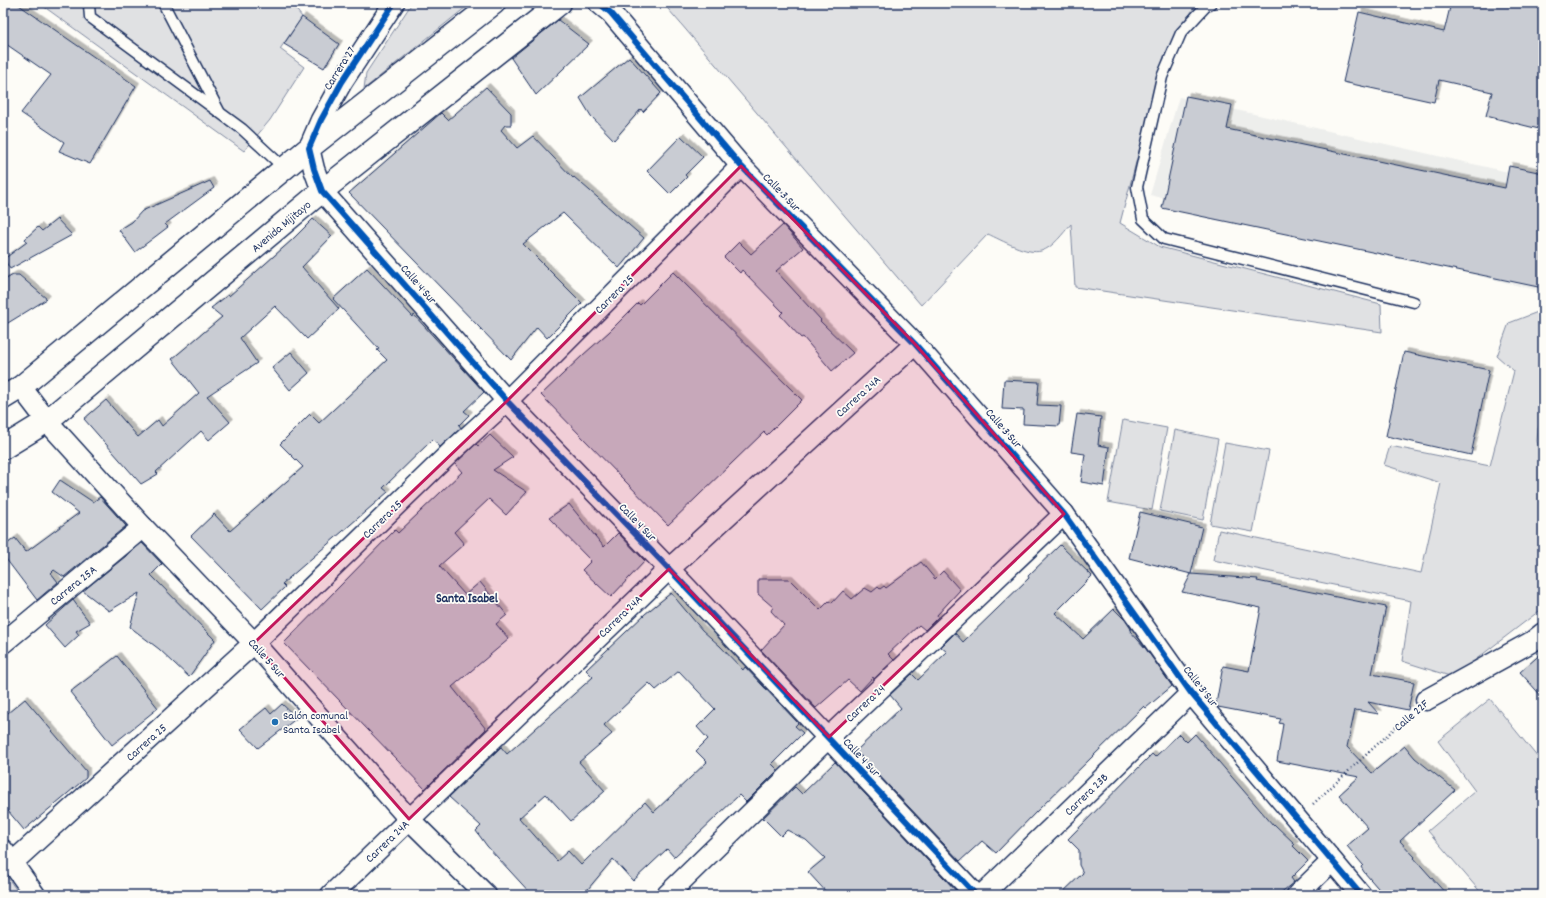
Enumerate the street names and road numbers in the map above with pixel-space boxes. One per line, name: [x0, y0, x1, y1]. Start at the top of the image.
street label: Carrera 27: [320, 43, 361, 94]
street label: Calle 3 Sur: [758, 170, 804, 217]
street label: Avenida Mijitayo: [248, 197, 316, 257]
street label: Calle 4 Sur: [396, 261, 440, 309]
street label: Carrera 25: [592, 272, 639, 319]
street label: Carrera 24A: [833, 372, 886, 422]
street label: Calle 3 Sur: [981, 405, 1025, 453]
street label: Carrera 25: [359, 497, 407, 543]
street label: Calle 4 Sur: [614, 500, 660, 547]
street label: Carrera 25A: [47, 562, 101, 610]
street label: Carrera 24A: [595, 591, 647, 642]
street label: Calle 5 Sur: [243, 635, 289, 683]
street label: Calle 3 Sur: [1178, 663, 1222, 712]
street label: Carrera 24: [842, 681, 890, 727]
street label: Calle 22F: [1391, 696, 1434, 736]
street label: Carrera 25: [123, 720, 171, 766]
street label: Calle 4 Sur: [838, 735, 884, 782]
street label: Carrera 23B: [1061, 770, 1113, 820]
street label: Carrera 24A: [362, 816, 414, 867]

